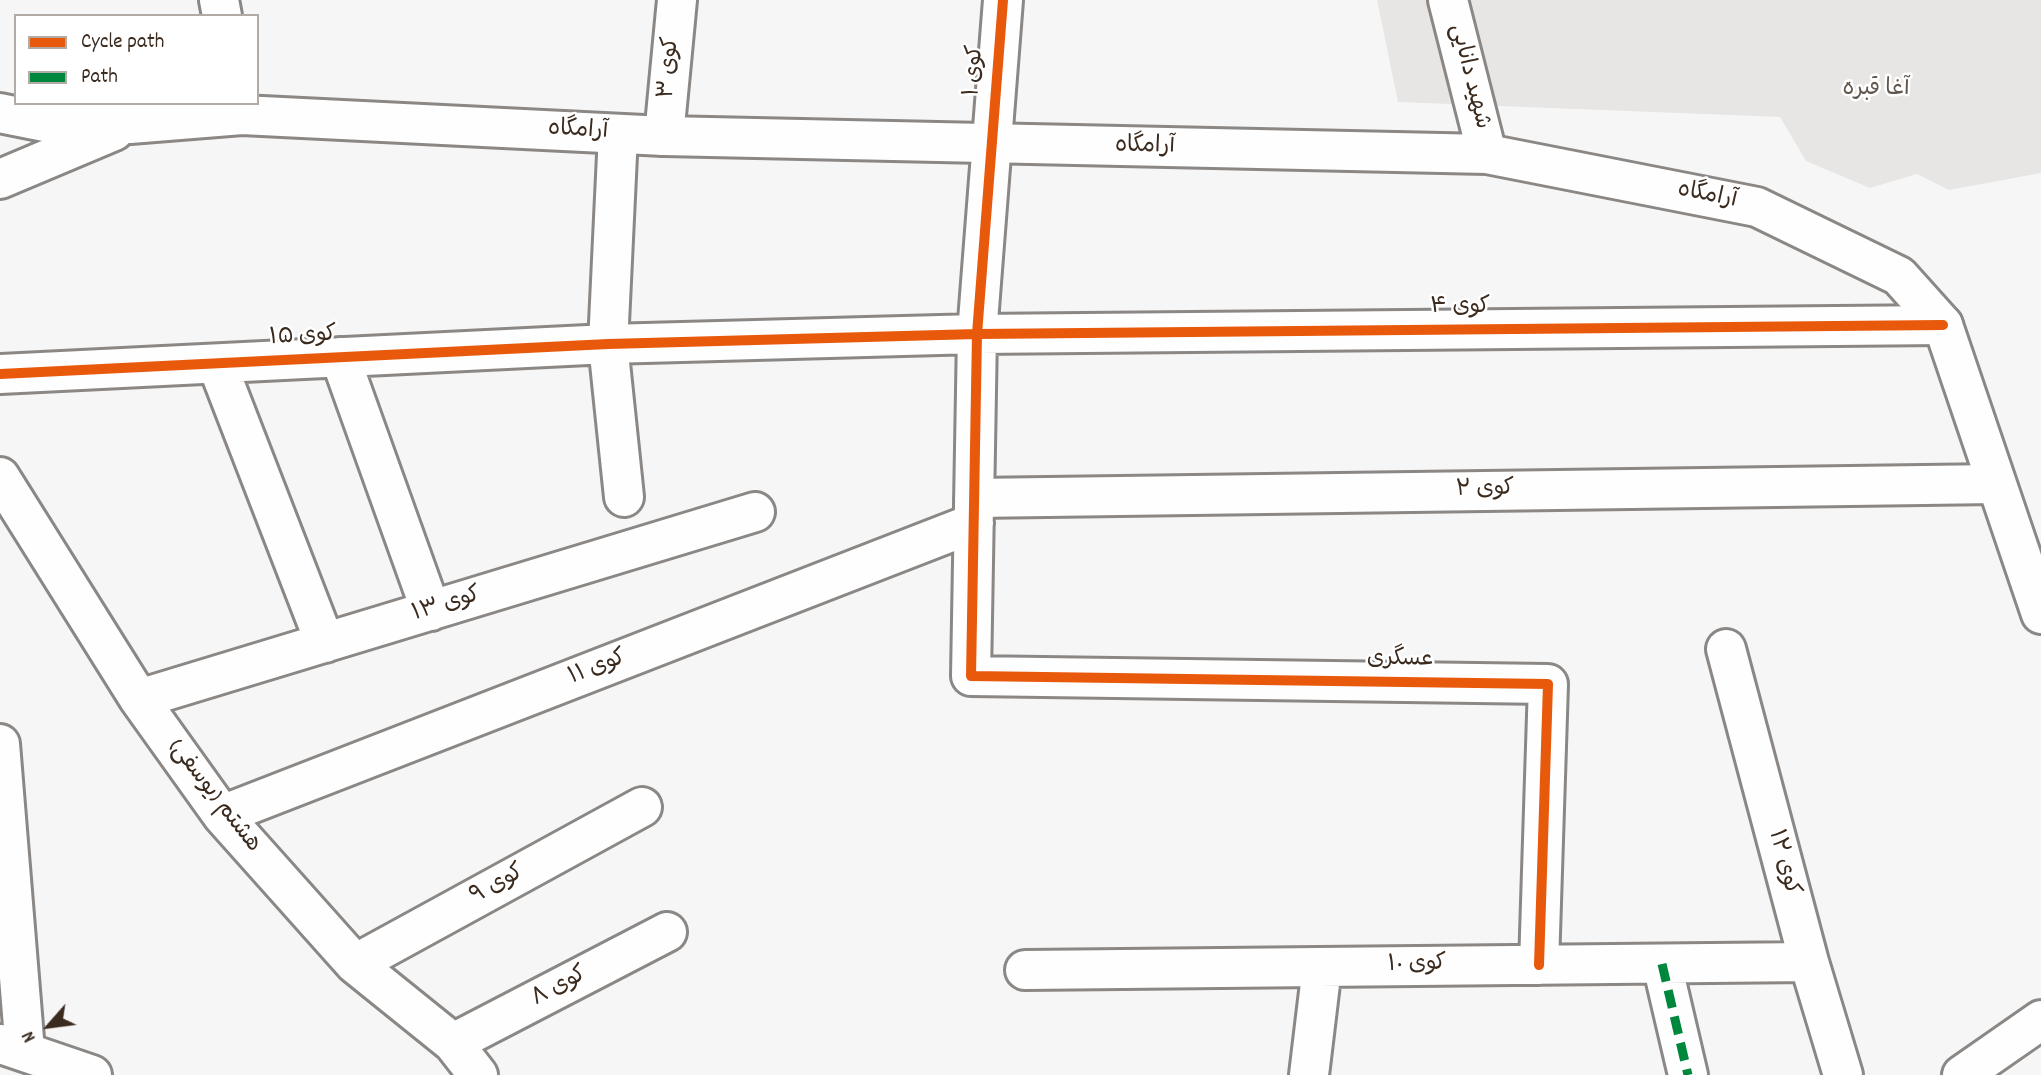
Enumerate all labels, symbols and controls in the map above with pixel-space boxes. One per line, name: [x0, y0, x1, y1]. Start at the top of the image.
legend: [14, 14, 259, 105]
street label: شهید دانایی: [1442, 22, 1494, 132]
text: Cycle path: [81, 28, 164, 58]
street label: کوی ۳: [655, 36, 687, 100]
street label: کوی ۱: [960, 44, 992, 98]
text: Path: [81, 63, 118, 93]
park label: آغا قبره: [1842, 77, 1910, 105]
street label: آرامگاه: [547, 117, 609, 147]
street label: آرامگاه: [1115, 134, 1175, 162]
street label: آرامگاه: [1675, 178, 1739, 216]
street label: کوی ۴: [1430, 295, 1490, 323]
street label: کوی ۱۵: [269, 322, 337, 354]
street label: کوی ۲: [1455, 477, 1515, 505]
street label: کوی ۱۳: [409, 583, 485, 629]
street label: کوی ۱۱: [565, 645, 631, 693]
street label: عسگری: [1366, 647, 1434, 675]
street label: هشتم (یوسفی): [160, 735, 266, 859]
street label: کوی ۱۲: [1760, 827, 1804, 899]
street label: کوی ۹: [466, 860, 530, 912]
street label: کوی ۱۰: [1387, 952, 1447, 980]
street label: کوی ۸: [527, 962, 593, 1014]
north arrow: [14, 991, 84, 1061]
text: N: [16, 1026, 44, 1047]

